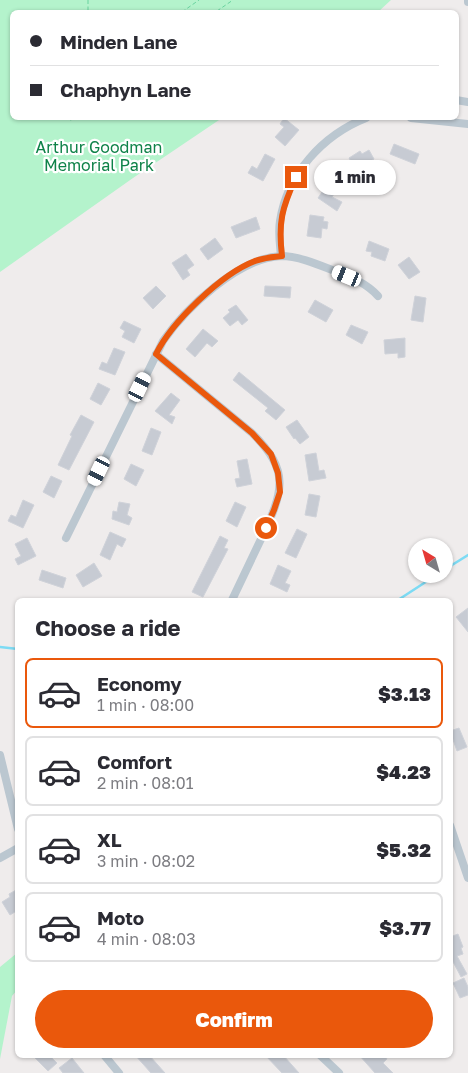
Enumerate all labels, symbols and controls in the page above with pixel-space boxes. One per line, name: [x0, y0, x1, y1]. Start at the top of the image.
text: Minden Lane: [60, 30, 178, 53]
text: Chaphyn Lane: [60, 78, 191, 101]
park label: Arthur Goodman Memorial Park: [36, 137, 162, 175]
callout: 1 min: [314, 160, 396, 194]
route end: [285, 166, 307, 188]
text: 1 min: [335, 167, 375, 187]
car: [330, 263, 363, 289]
car: [126, 370, 153, 404]
car: [85, 454, 112, 488]
route start: [255, 517, 277, 539]
north arrow: [408, 538, 452, 582]
map controls: [408, 538, 453, 583]
text: Choose a ride: [35, 614, 181, 641]
icon: car: [37, 671, 82, 716]
text: Economy: [97, 672, 182, 695]
text: $3.13: [378, 682, 431, 705]
text: 1 min · 08:00: [97, 695, 194, 715]
icon: car: [37, 749, 82, 794]
text: Comfort: [97, 750, 172, 773]
text: $4.23: [376, 760, 431, 783]
text: 2 min · 08:01: [97, 773, 194, 793]
icon: car: [37, 827, 82, 872]
text: XL: [97, 828, 122, 851]
text: $5.32: [376, 838, 431, 861]
text: 3 min · 08:02: [97, 851, 195, 871]
icon: car: [37, 905, 82, 950]
text: Moto: [97, 906, 144, 929]
text: $3.77: [379, 916, 431, 939]
text: 4 min · 08:03: [97, 929, 196, 949]
button: Confirm: [35, 990, 433, 1048]

